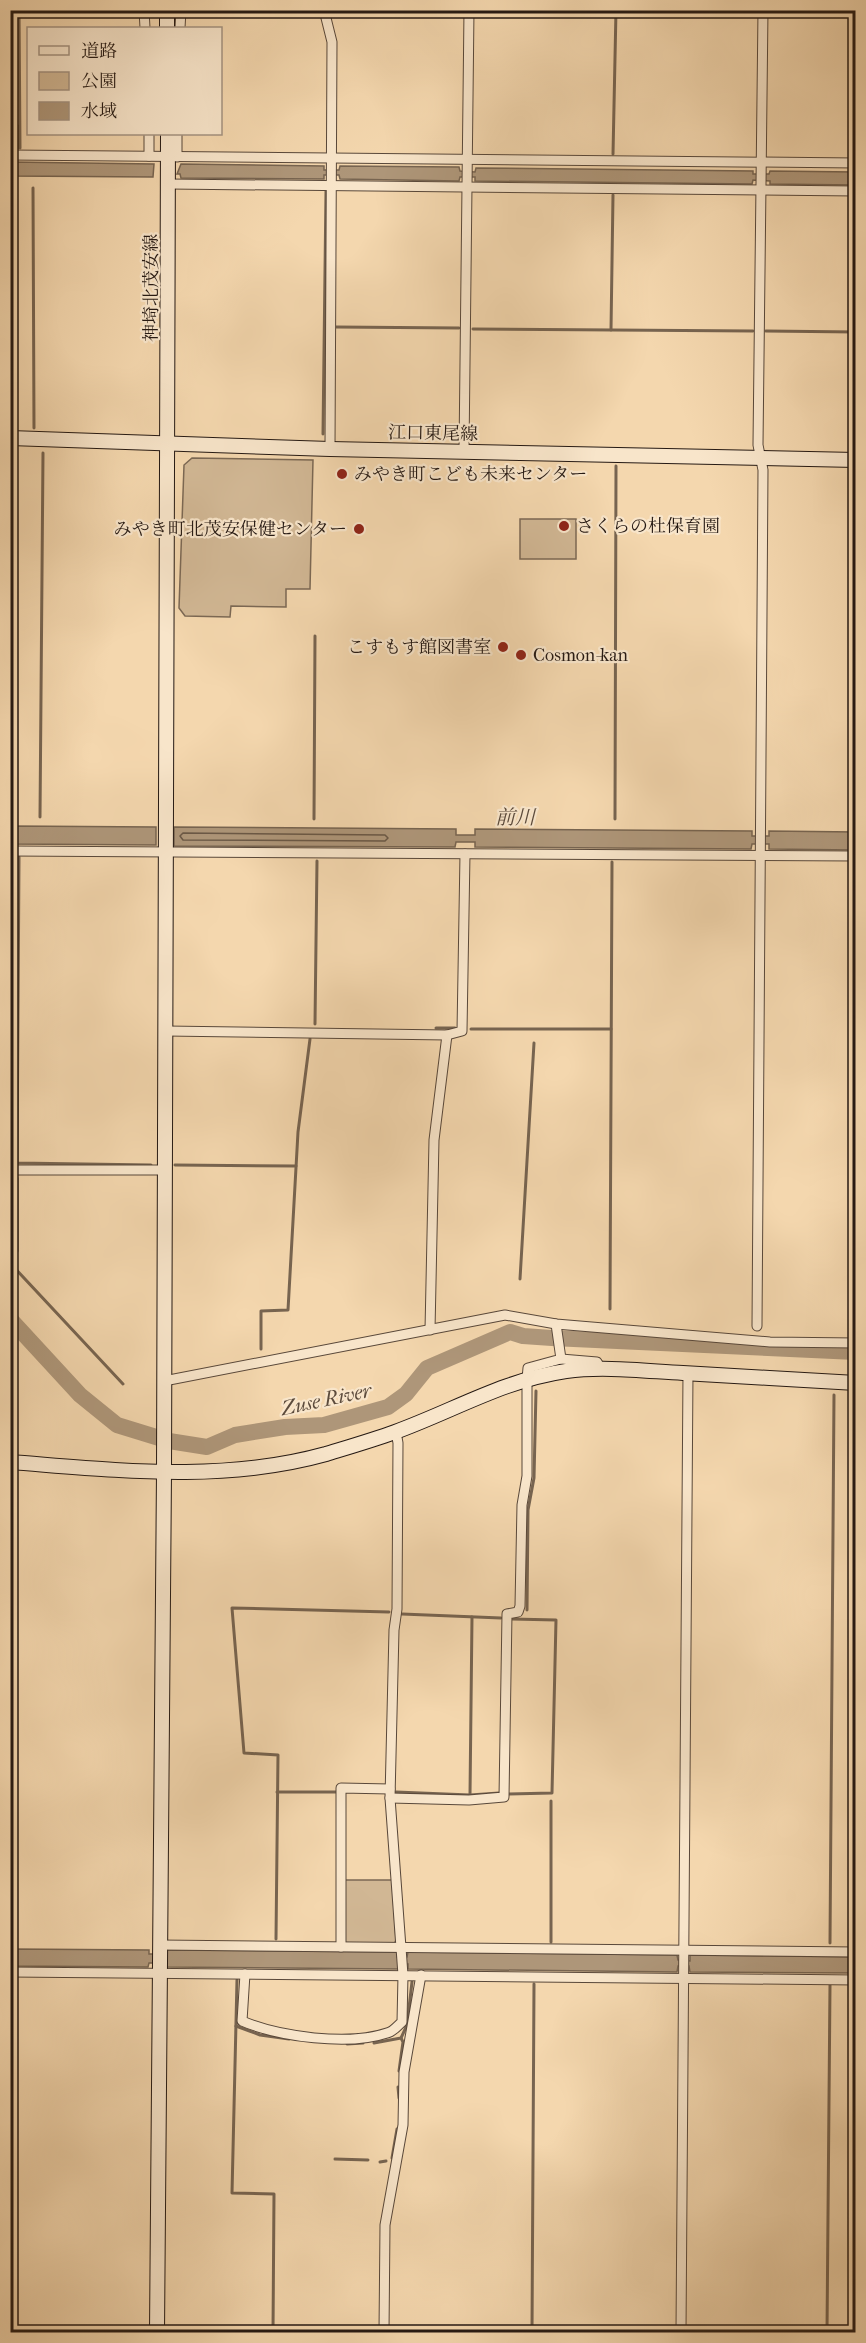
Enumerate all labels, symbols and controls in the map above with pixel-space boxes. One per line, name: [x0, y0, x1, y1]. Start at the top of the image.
legend: [27, 27, 222, 135]
text: 道路: [81, 41, 117, 62]
text: 公園: [81, 71, 117, 92]
text: 水域: [81, 101, 117, 122]
street label: 神埼北茂安線: [141, 234, 162, 342]
street label: 江口東尾線: [388, 422, 478, 445]
place label: みやき町こども未来センター: [354, 464, 587, 485]
marker: みやき町こども未来センター: [335, 467, 349, 481]
place label: さくらの杜保育園: [576, 516, 720, 537]
place label: みやき町北茂安保健センター: [114, 519, 347, 540]
marker: さくらの杜保育園: [557, 519, 571, 533]
marker: みやき町北茂安保健センター: [352, 522, 366, 536]
place label: こすもす館図書室: [347, 637, 491, 658]
marker: こすもす館図書室: [496, 640, 510, 654]
place label: Cosmon-kan: [533, 645, 628, 666]
marker: Cosmon-kan: [514, 648, 528, 662]
water label: 前川: [495, 806, 537, 829]
water label: Zuse River: [277, 1378, 375, 1421]

